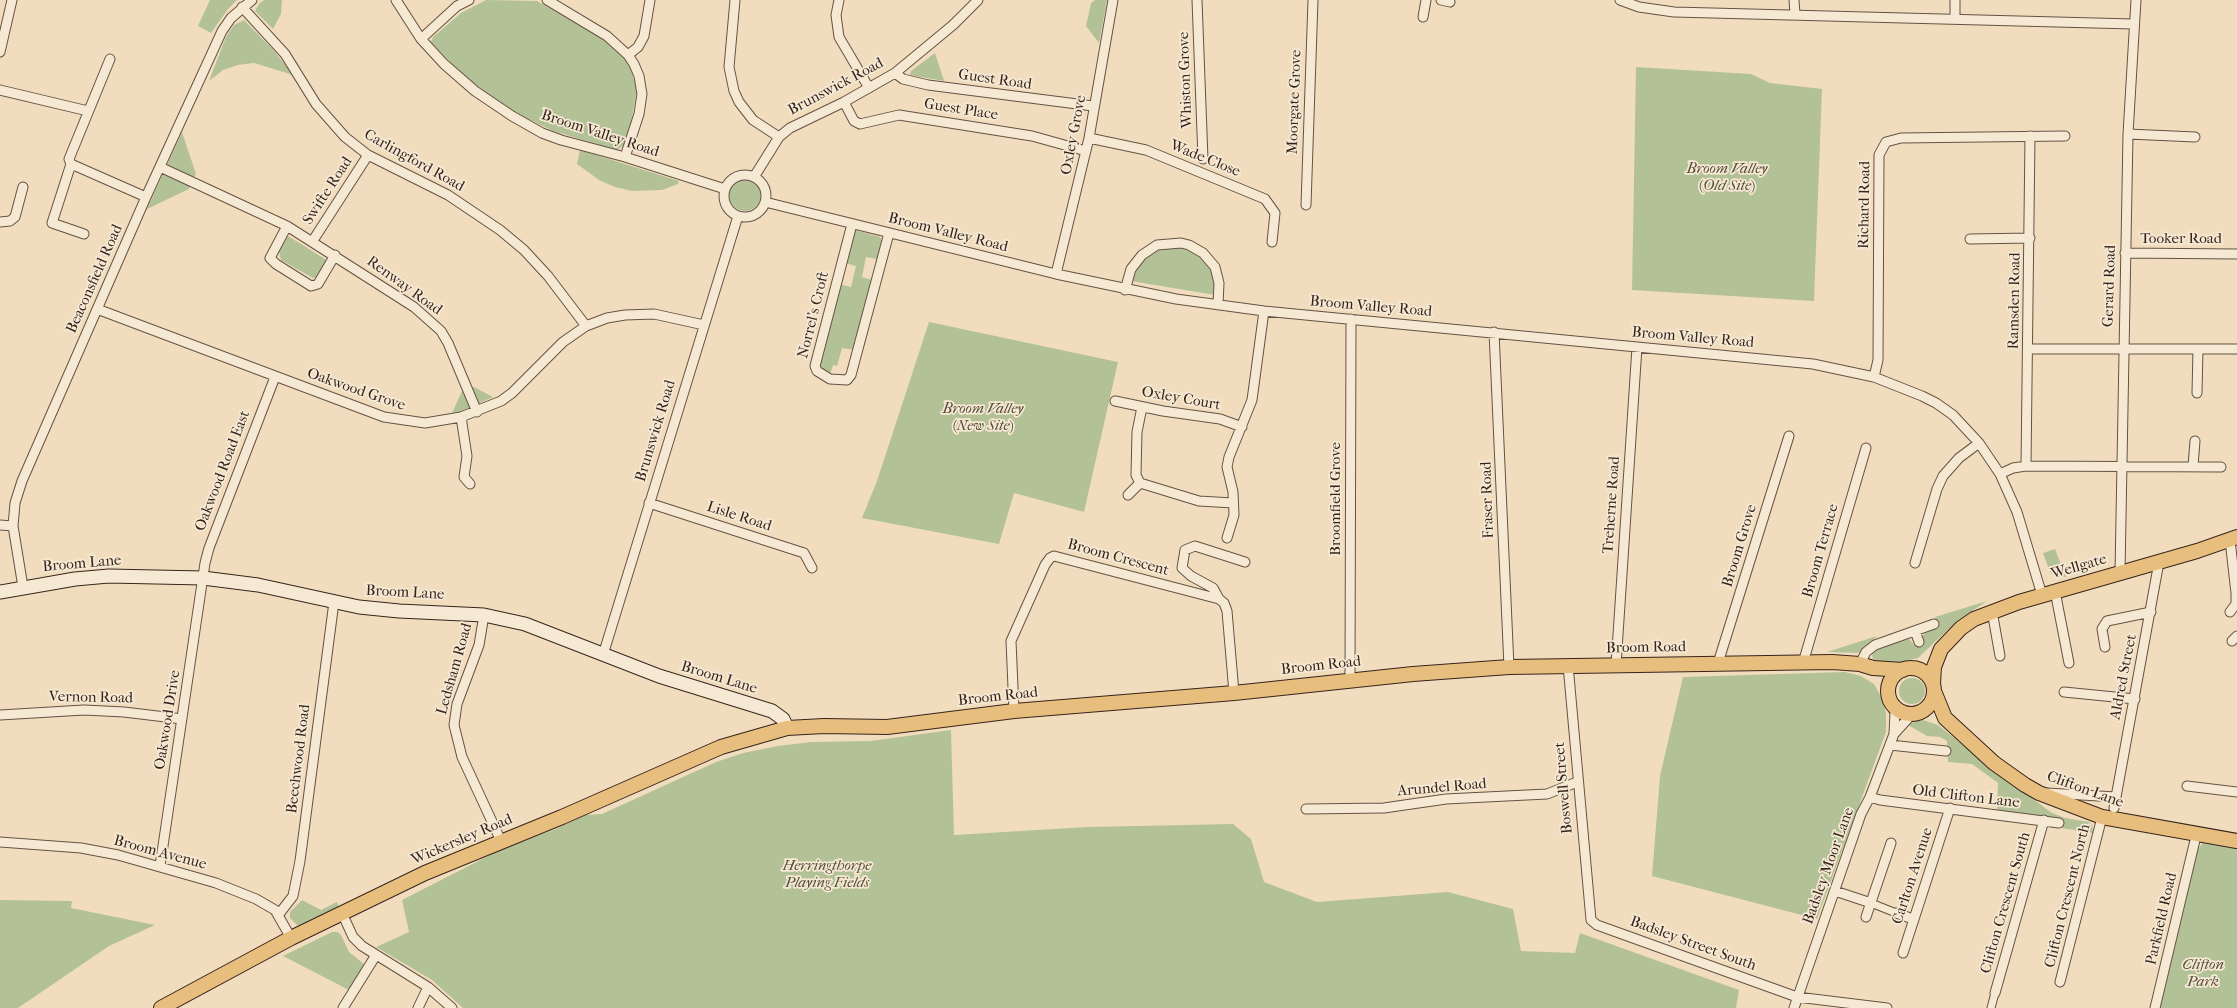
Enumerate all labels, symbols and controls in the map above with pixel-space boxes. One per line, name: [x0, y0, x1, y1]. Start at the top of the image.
street label: Whiston Grove: [1175, 31, 1197, 129]
street label: Moorgate Grove: [1284, 49, 1306, 155]
street label: Brunswick Road: [785, 54, 887, 120]
street label: Guest Road: [957, 66, 1033, 94]
street label: Oxley Grove: [1057, 94, 1091, 176]
street label: Guest Place: [923, 95, 999, 125]
street label: Broom Valley Road: [539, 106, 661, 162]
street label: Carlingford Road: [361, 126, 467, 196]
street label: Wade Close: [1167, 137, 1243, 181]
street label: Swifte Road: [299, 154, 357, 228]
park label: Broom Valley (Old Site): [1687, 160, 1767, 195]
street label: Richard Road: [1855, 161, 1875, 249]
street label: Broom Valley Road: [886, 209, 1010, 257]
street label: Beaconsfield Road: [63, 222, 127, 336]
street label: Tooker Road: [2140, 230, 2222, 248]
street label: Gerard Road: [2100, 245, 2120, 327]
street label: Ramsden Road: [2005, 252, 2025, 350]
street label: Renway Road: [363, 253, 445, 319]
street label: Norrel's Croft: [795, 270, 833, 360]
street label: Broom Valley Road: [1309, 293, 1433, 321]
street label: Broom Valley Road: [1631, 324, 1755, 352]
street label: Oakwood Grove: [304, 365, 408, 415]
street label: Brunswick Road: [632, 378, 680, 484]
street label: Oxley Court: [1140, 383, 1222, 415]
park label: Broom Valley (New Site): [943, 400, 1023, 435]
street label: Oakwood Road East: [192, 408, 254, 534]
street label: Broomfield Grove: [1327, 442, 1345, 556]
street label: Treherne Road: [1600, 456, 1624, 554]
street label: Fraser Road: [1478, 461, 1498, 539]
street label: Lisle Road: [704, 498, 774, 536]
street label: Broom Grove: [1719, 502, 1761, 590]
street label: Broom Terrace: [1799, 502, 1843, 600]
street label: Broom Crescent: [1065, 536, 1171, 580]
street label: Wellgate: [2049, 550, 2109, 584]
street label: Broom Lane: [42, 552, 122, 576]
street label: Broom Lane: [365, 582, 445, 604]
street label: Ledsham Road: [433, 621, 477, 717]
street label: Aldred Street: [2107, 633, 2141, 721]
street label: Broom Road: [1606, 638, 1686, 658]
street label: Broom Road: [1280, 653, 1362, 679]
street label: Broom Lane: [679, 658, 759, 698]
street label: Oakwood Drive: [151, 669, 185, 771]
street label: Broom Road: [957, 684, 1039, 710]
street label: Vernon Road: [49, 688, 133, 708]
street label: Beechwood Road: [283, 703, 315, 815]
street label: Boswell Street: [1551, 741, 1577, 835]
street label: Clifton Lane: [2044, 768, 2126, 812]
street label: Arundel Road: [1397, 775, 1487, 801]
street label: Old Clifton Lane: [1911, 781, 2021, 813]
street label: Badsley Moor Lane: [1799, 805, 1859, 927]
street label: Wickersley Road: [409, 811, 515, 869]
street label: Clifton Crescent North: [2041, 822, 2095, 970]
street label: Carlton Avenue: [1889, 825, 1937, 927]
street label: Clifton Crescent South: [1977, 830, 2035, 976]
street label: Broom Avenue: [112, 832, 208, 874]
park label: Herringthorpe Playing Fields: [783, 857, 871, 892]
street label: Parkfield Road: [2143, 871, 2181, 967]
street label: Badsley Street South: [1627, 913, 1759, 975]
park label: Clifton Park: [2182, 956, 2224, 991]

